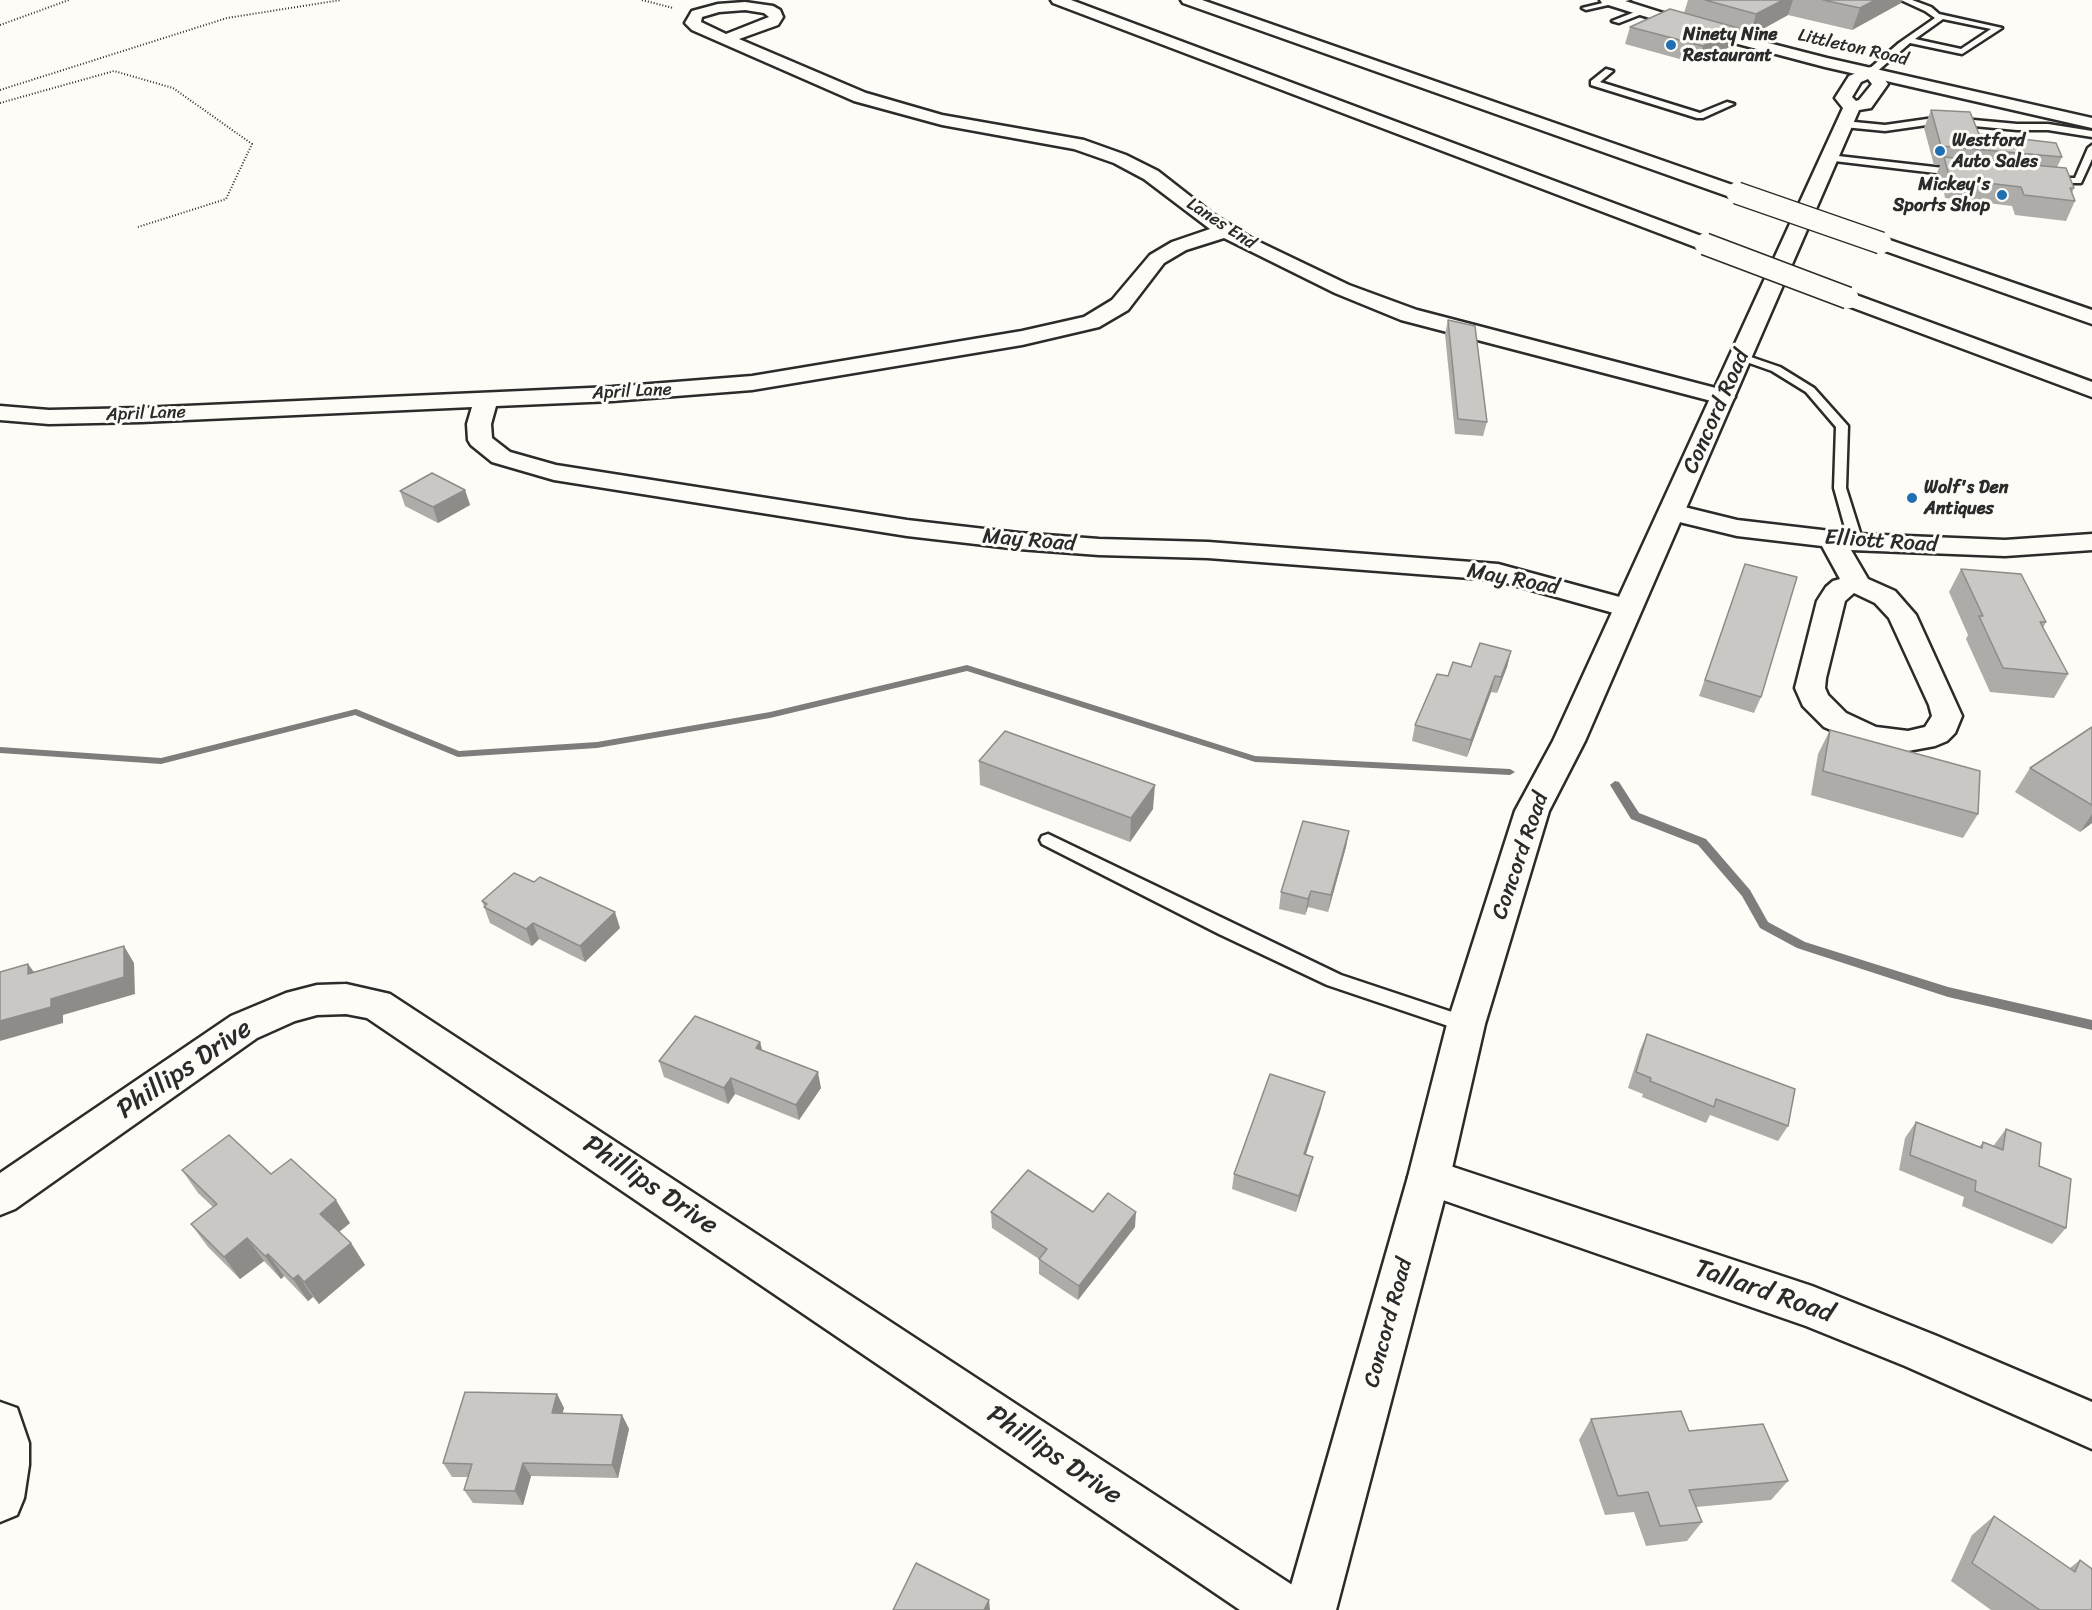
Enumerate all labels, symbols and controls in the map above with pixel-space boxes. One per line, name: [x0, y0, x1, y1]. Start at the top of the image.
place label: Ninety Nine Restaurant: [1683, 24, 1778, 66]
street label: Littleton Road: [1796, 25, 1910, 71]
marker: Ninety Nine Restaurant: [1664, 38, 1678, 52]
place label: Westford Auto Sales: [1952, 130, 2038, 172]
marker: Westford Auto Sales: [1933, 144, 1947, 158]
place label: Mickey's Sports Shop: [1893, 174, 1990, 216]
marker: Mickey's Sports Shop: [1995, 188, 2009, 202]
street label: Lanes End: [1182, 194, 1260, 254]
street label: Concord Road: [1678, 346, 1756, 478]
street label: April Lane: [592, 379, 672, 405]
street label: April Lane: [106, 402, 186, 426]
place label: Wolf's Den Antiques: [1924, 477, 2008, 520]
marker: Wolf's Den Antiques: [1905, 491, 1919, 505]
street label: May Road: [981, 524, 1077, 558]
street label: Elliott Road: [1824, 525, 1938, 559]
street label: May Road: [1465, 558, 1561, 602]
street label: Concord Road: [1487, 789, 1555, 923]
street label: Phillips Drive: [111, 1013, 259, 1127]
street label: Phillips Drive: [576, 1129, 724, 1243]
street label: Tallard Road: [1690, 1253, 1838, 1331]
street label: Concord Road: [1359, 1256, 1419, 1390]
street label: Phillips Drive: [980, 1399, 1128, 1513]

